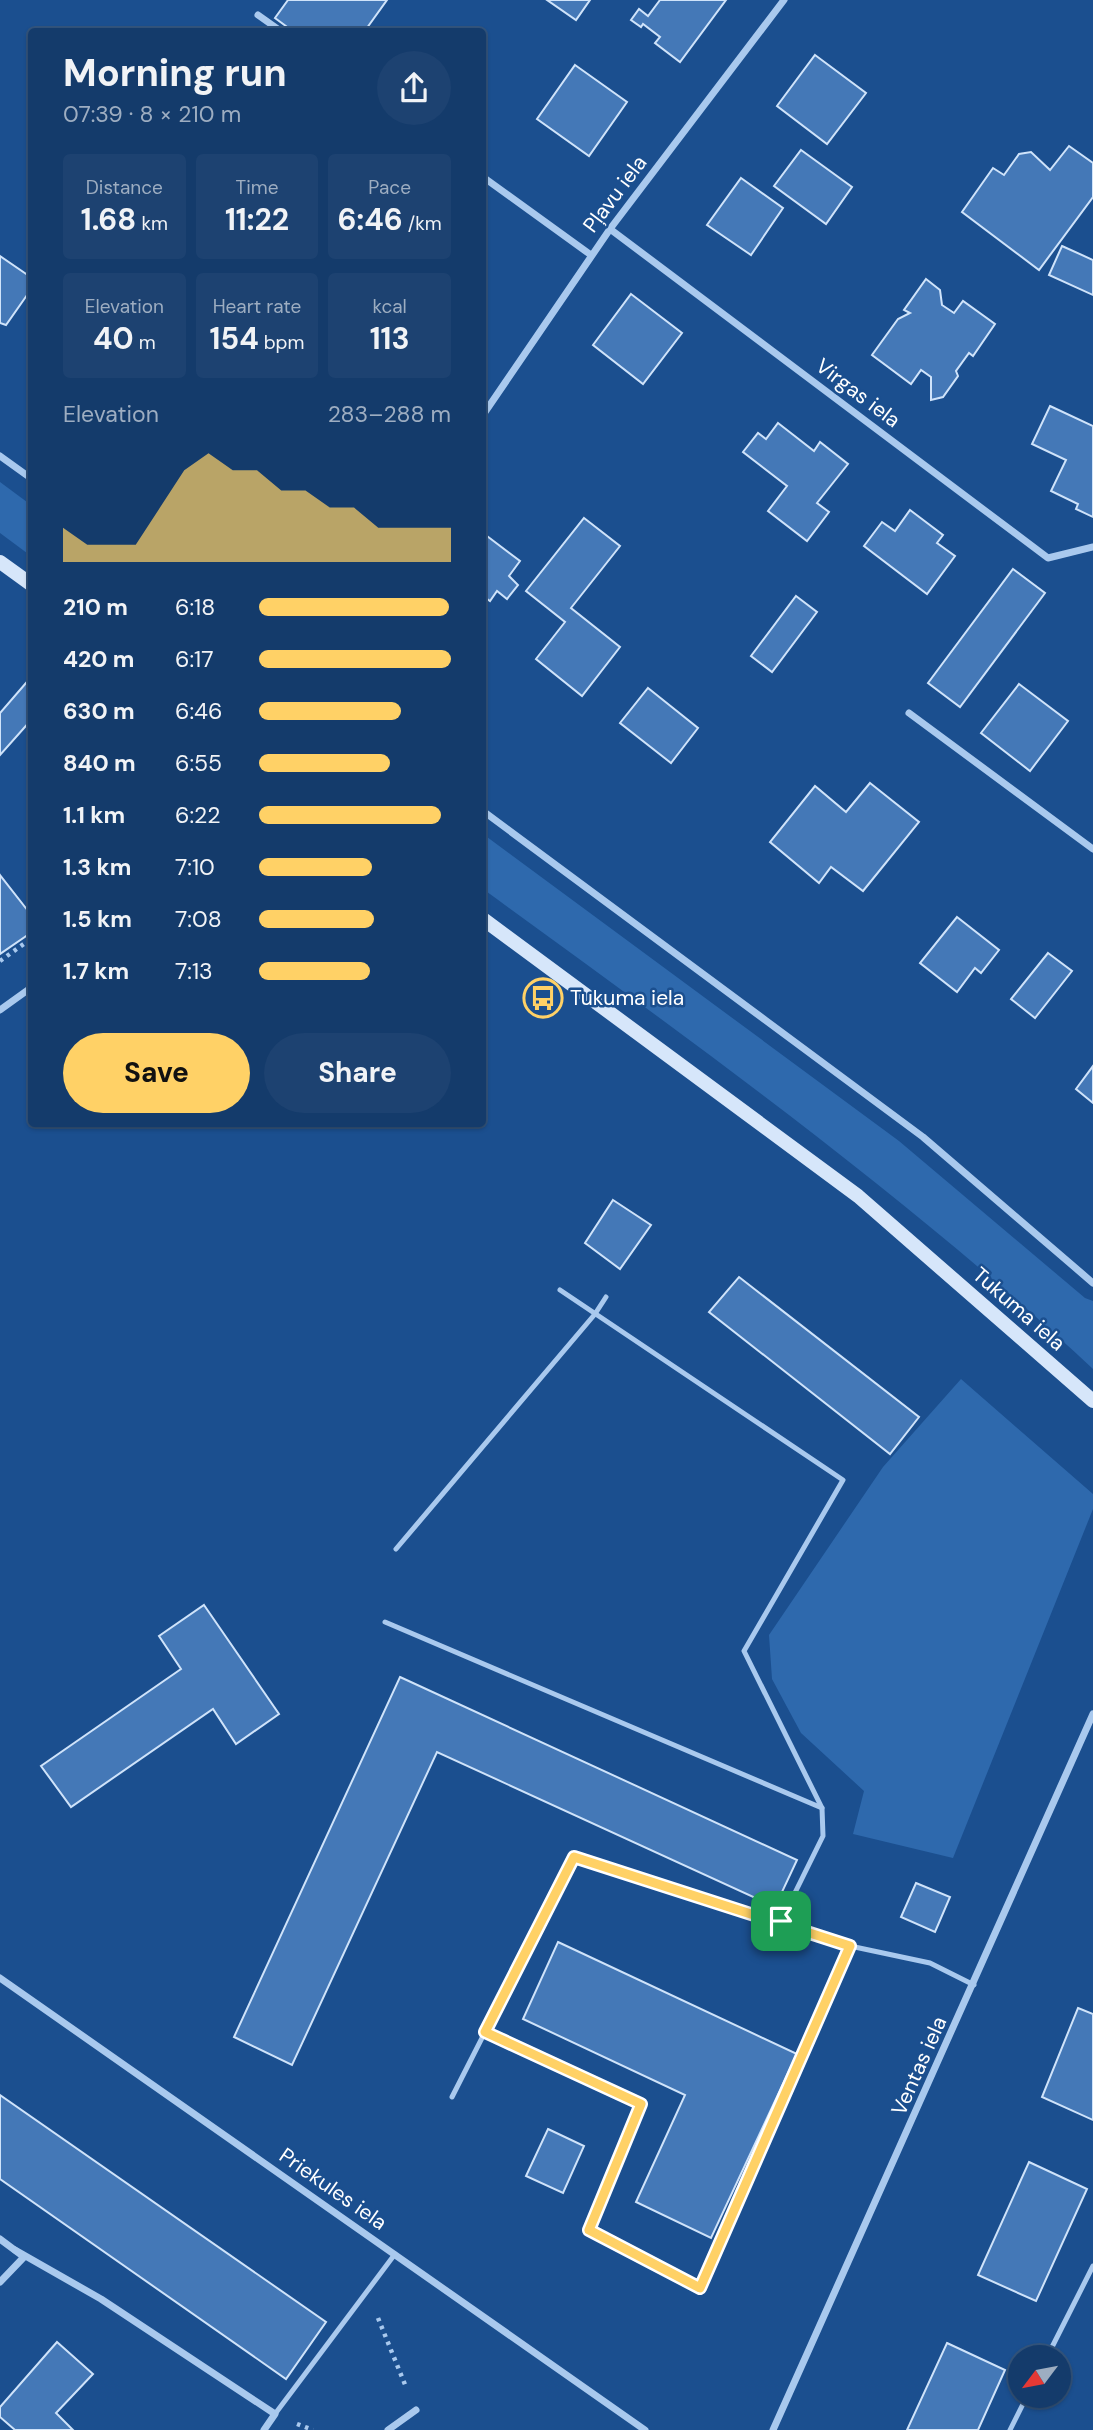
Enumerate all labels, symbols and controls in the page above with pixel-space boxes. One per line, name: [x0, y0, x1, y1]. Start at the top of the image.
text: Morning run: [63, 48, 287, 98]
button: share: [377, 51, 451, 125]
text: 07:39 · 8 × 210 m: [63, 99, 241, 129]
street label: Pļavu iela: [577, 150, 653, 238]
text: Distance: [86, 175, 163, 200]
text: Time: [236, 175, 278, 200]
text: Pace: [368, 175, 411, 200]
text: 1.68: [81, 200, 136, 239]
text: 11:22: [225, 200, 289, 239]
text: 6:46: [338, 200, 403, 239]
text: km: [136, 211, 168, 236]
text: /km: [403, 211, 442, 236]
text: Elevation: [85, 294, 164, 319]
text: Heart rate: [213, 294, 301, 319]
text: kcal: [372, 294, 407, 319]
text: 40: [93, 319, 134, 358]
text: 154: [210, 319, 259, 358]
text: 113: [370, 319, 410, 358]
text: m: [134, 330, 156, 355]
text: bpm: [259, 330, 304, 355]
street label: Virgas iela: [810, 352, 906, 434]
text: Elevation: [63, 399, 159, 429]
text: 283–288 m: [328, 399, 451, 429]
text: 210 m: [63, 592, 128, 622]
text: 6:18: [175, 592, 215, 622]
text: 420 m: [63, 644, 134, 674]
text: 6:17: [175, 644, 214, 674]
text: 630 m: [63, 696, 135, 726]
text: 6:46: [175, 696, 223, 726]
text: 840 m: [63, 748, 136, 778]
text: 6:55: [175, 748, 222, 778]
text: 1.1 km: [63, 800, 125, 830]
text: 6:22: [175, 800, 221, 830]
text: 1.3 km: [63, 852, 131, 882]
text: 7:10: [175, 852, 215, 882]
text: 1.5 km: [63, 904, 132, 934]
text: 7:08: [175, 904, 222, 934]
text: 1.7 km: [63, 956, 129, 986]
text: 7:13: [175, 956, 213, 986]
bus stop icon: Tukuma iela: [522, 977, 564, 1019]
place label: Tukuma iela: [570, 984, 684, 1012]
button: Save: [63, 1033, 250, 1113]
button: Share: [264, 1033, 451, 1113]
street label: Tukuma iela: [967, 1261, 1071, 1357]
pin: [751, 1891, 811, 1951]
icon: arrive: [762, 1902, 800, 1940]
street label: Ventas iela: [885, 2012, 953, 2120]
street label: Priekules iela: [274, 2142, 392, 2236]
north arrow: [1008, 2345, 1071, 2408]
map controls: [1008, 2345, 1071, 2408]

